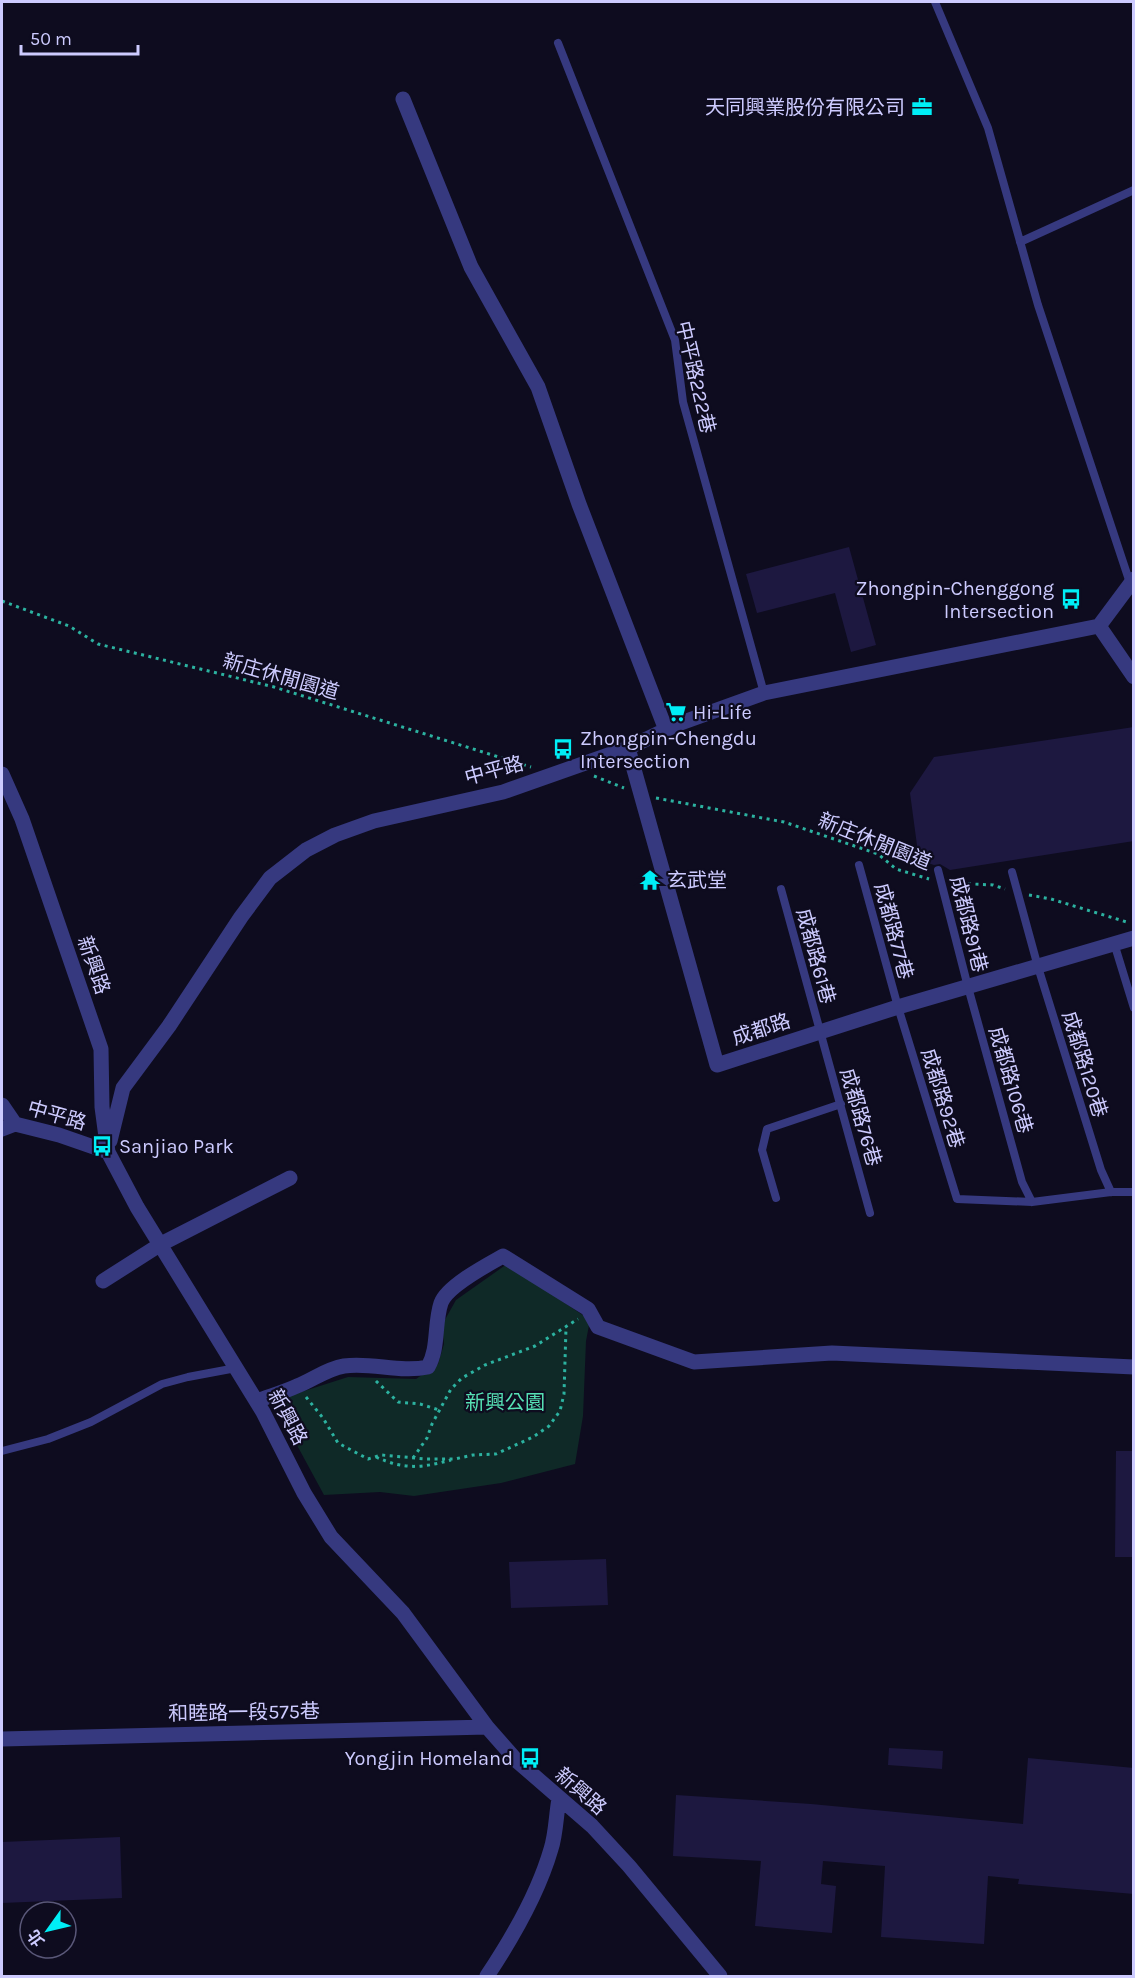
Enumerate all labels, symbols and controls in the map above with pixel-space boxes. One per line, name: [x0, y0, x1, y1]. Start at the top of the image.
scale bar: [21, 18, 138, 56]
text: 50 m: [30, 28, 72, 50]
office icon: 天同興業股份有限公司: [910, 95, 934, 119]
place label: 天同興業股份有限公司: [705, 96, 905, 119]
street label: 中平路222巷: [671, 319, 720, 436]
place label: Zhongpin-Chenggong Intersection: [856, 577, 1054, 623]
bus stop icon: Zhongpin-Chenggong Intersection: [1059, 587, 1083, 611]
street label: 新庄休閒園道: [220, 649, 342, 704]
supermarket icon: Hi-Life: [664, 700, 688, 724]
place label: Hi-Life: [693, 701, 752, 724]
place label: Zhongpin-Chengdu Intersection: [580, 727, 757, 773]
bus stop icon: Zhongpin-Chengdu Intersection: [551, 737, 575, 761]
street label: 中平路: [462, 752, 526, 789]
street label: 新庄休閒園道: [815, 808, 935, 875]
temple icon: 玄武堂: [638, 868, 662, 892]
place label: 玄武堂: [667, 869, 727, 892]
street label: 成都路91巷: [945, 874, 992, 975]
street label: 成都路77巷: [870, 880, 917, 982]
street label: 成都路61巷: [792, 906, 839, 1006]
street label: 新興路: [73, 933, 114, 997]
street label: 成都路120巷: [1057, 1008, 1112, 1120]
street label: 成都路: [729, 1009, 793, 1050]
street label: 成都路106巷: [984, 1024, 1037, 1136]
street label: 成都路92巷: [916, 1045, 969, 1151]
street label: 成都路76巷: [836, 1065, 885, 1169]
street label: 中平路: [25, 1096, 89, 1135]
bus stop icon: Sanjiao Park: [90, 1134, 114, 1158]
place label: Sanjiao Park: [119, 1135, 234, 1158]
street label: 新興路: [263, 1385, 312, 1449]
park label: 新興公園: [465, 1391, 545, 1414]
street label: 和睦路一段575巷: [168, 1700, 320, 1725]
bus stop icon: Yongjin Homeland: [518, 1746, 542, 1770]
place label: Yongjin Homeland: [345, 1747, 513, 1770]
street label: 新興路: [550, 1763, 611, 1820]
north arrow: [18, 1900, 78, 1960]
text: 北: [24, 1926, 48, 1950]

